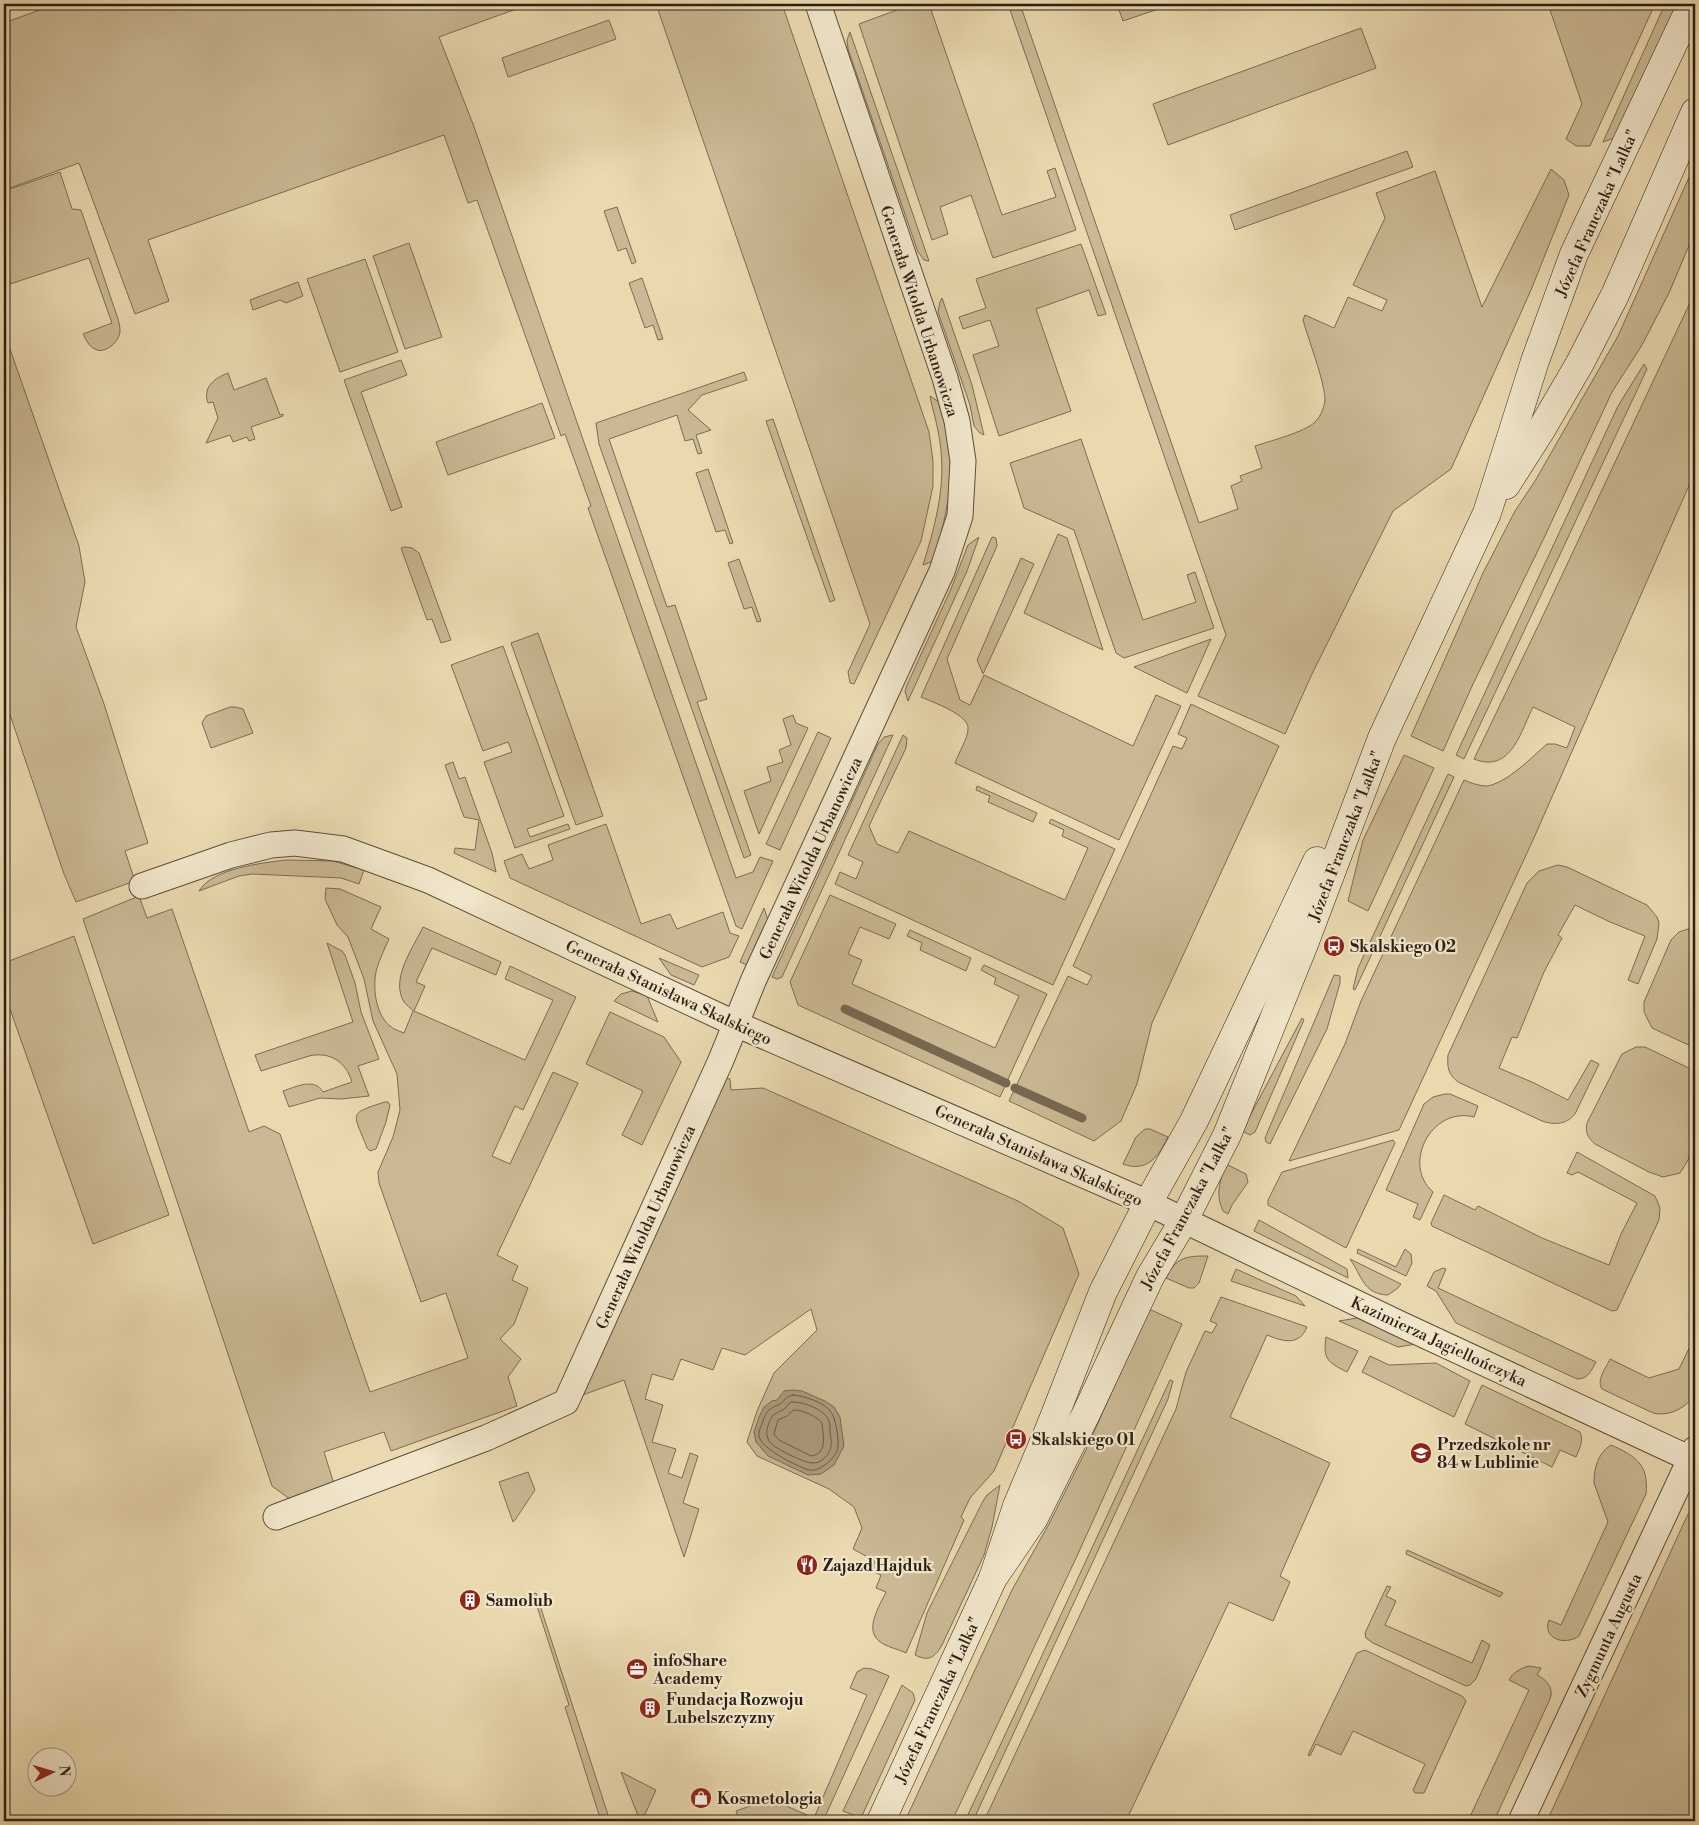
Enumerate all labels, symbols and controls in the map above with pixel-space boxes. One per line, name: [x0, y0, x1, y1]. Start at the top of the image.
street label: Józefa Franczaka "Lalka": [1551, 127, 1643, 301]
street label: Generała Witolda Urbanowicza: [875, 203, 963, 420]
street label: Józefa Franczaka "Lalka": [1304, 748, 1388, 925]
street label: Generała Witolda Urbanowicza: [755, 753, 867, 963]
bus stop icon: Skalskiego 02: [1322, 934, 1346, 958]
street label: Generała Stanisława Skalskiego: [562, 936, 775, 1050]
place label: Skalskiego 02: [1350, 937, 1456, 957]
street label: Generała Stanisława Skalskiego: [931, 1101, 1146, 1211]
street label: Generała Witolda Urbanowicza: [592, 1122, 700, 1332]
street label: Józefa Franczaka "Lalka": [1136, 1124, 1239, 1294]
street label: Kazimierza Jagiellończyka: [1347, 1292, 1531, 1392]
bus stop icon: Skalskiego 01: [1004, 1427, 1028, 1451]
place label: Skalskiego 01: [1032, 1430, 1136, 1450]
place label: Przedszkole nr 84 w Lublinie: [1437, 1435, 1551, 1473]
school or university icon: Przedszkole nr 84 w Lublinie: [1409, 1441, 1433, 1465]
restaurant icon: Zajazd Hajduk: [795, 1553, 819, 1577]
place label: Zajazd Hajduk: [823, 1556, 933, 1576]
street label: Zygmunta Augusta: [1571, 1570, 1647, 1701]
building icon: Samolub: [458, 1588, 482, 1612]
place label: Samolub: [486, 1591, 553, 1611]
street label: Józefa Franczaka "Lalka": [890, 1614, 985, 1787]
place label: infoShare Academy: [652, 1651, 727, 1689]
office icon: infoShare Academy: [625, 1657, 649, 1681]
place label: Fundacja Rozwoju Lubelszczyzny: [666, 1690, 804, 1728]
building icon: Fundacja Rozwoju Lubelszczyzny: [638, 1696, 662, 1720]
north arrow: [28, 1748, 78, 1798]
text: N: [55, 1765, 73, 1777]
shop icon: Kosmetologia: [689, 1786, 713, 1810]
place label: Kosmetologia: [717, 1789, 822, 1809]

